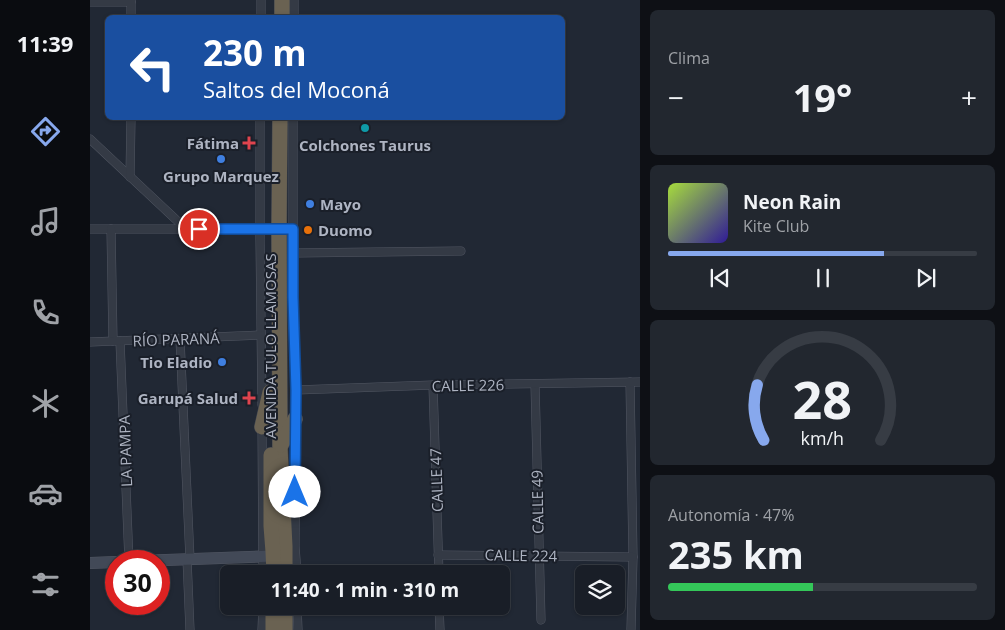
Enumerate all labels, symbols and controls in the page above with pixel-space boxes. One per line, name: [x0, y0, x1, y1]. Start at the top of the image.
text: 11:39: [17, 28, 73, 58]
text: 230 m: [203, 29, 307, 76]
icon: left: [120, 35, 185, 100]
text: Clima: [668, 47, 710, 69]
text: 19°: [793, 71, 852, 123]
text: Saltos del Moconá: [203, 74, 390, 104]
text: −: [668, 78, 684, 116]
text: +: [961, 78, 977, 116]
icon: directions: [28, 114, 63, 149]
marker: Colchones Taurus: [359, 122, 371, 134]
place label: Fátima: [187, 133, 239, 153]
place label: Colchones Taurus: [299, 135, 431, 155]
marker: Fátima: [243, 137, 255, 149]
marker: Grupo Marquez: [215, 153, 227, 165]
place label: Grupo Marquez: [163, 166, 279, 186]
text: Neon Rain: [743, 189, 841, 215]
place label: Mayo: [320, 194, 361, 214]
marker: Mayo: [304, 198, 316, 210]
icon: music: [28, 204, 63, 239]
pin: [178, 208, 220, 250]
icon: arrive: [185, 215, 213, 243]
text: Kite Club: [743, 215, 809, 237]
place label: Duomo: [318, 220, 372, 240]
marker: Duomo: [302, 224, 314, 236]
street label: AVENIDA TULO LLAMOSAS: [260, 253, 280, 439]
icon: previous: [706, 264, 734, 292]
icon: pause: [809, 264, 837, 292]
icon: next: [912, 264, 940, 292]
icon: phone: [28, 295, 63, 330]
street label: RÍO PARANÁ: [132, 327, 220, 351]
place label: Tio Eladio: [140, 352, 212, 372]
marker: Tio Eladio: [216, 356, 228, 368]
text: 28: [793, 363, 852, 434]
street label: CALLE 226: [432, 374, 504, 396]
icon: climate: [28, 386, 63, 421]
place label: Garupá Salud: [138, 388, 238, 408]
marker: Garupá Salud: [242, 391, 256, 405]
street label: LA PAMPA: [114, 414, 136, 487]
text: km/h: [801, 426, 844, 450]
street label: CALLE 47: [425, 448, 447, 512]
position arrow: [268, 465, 320, 517]
street label: CALLE 49: [526, 470, 548, 534]
icon: car: [28, 476, 63, 511]
text: Autonomía · 47%: [668, 504, 794, 526]
text: 235 km: [668, 528, 804, 580]
street label: CALLE 224: [485, 544, 558, 566]
speed limit sign: 30: [105, 550, 170, 615]
map controls: [575, 565, 625, 615]
button: layers: [575, 565, 625, 615]
icon: filters: [28, 567, 63, 602]
text: 11:40 · 1 min · 310 m: [271, 577, 459, 603]

